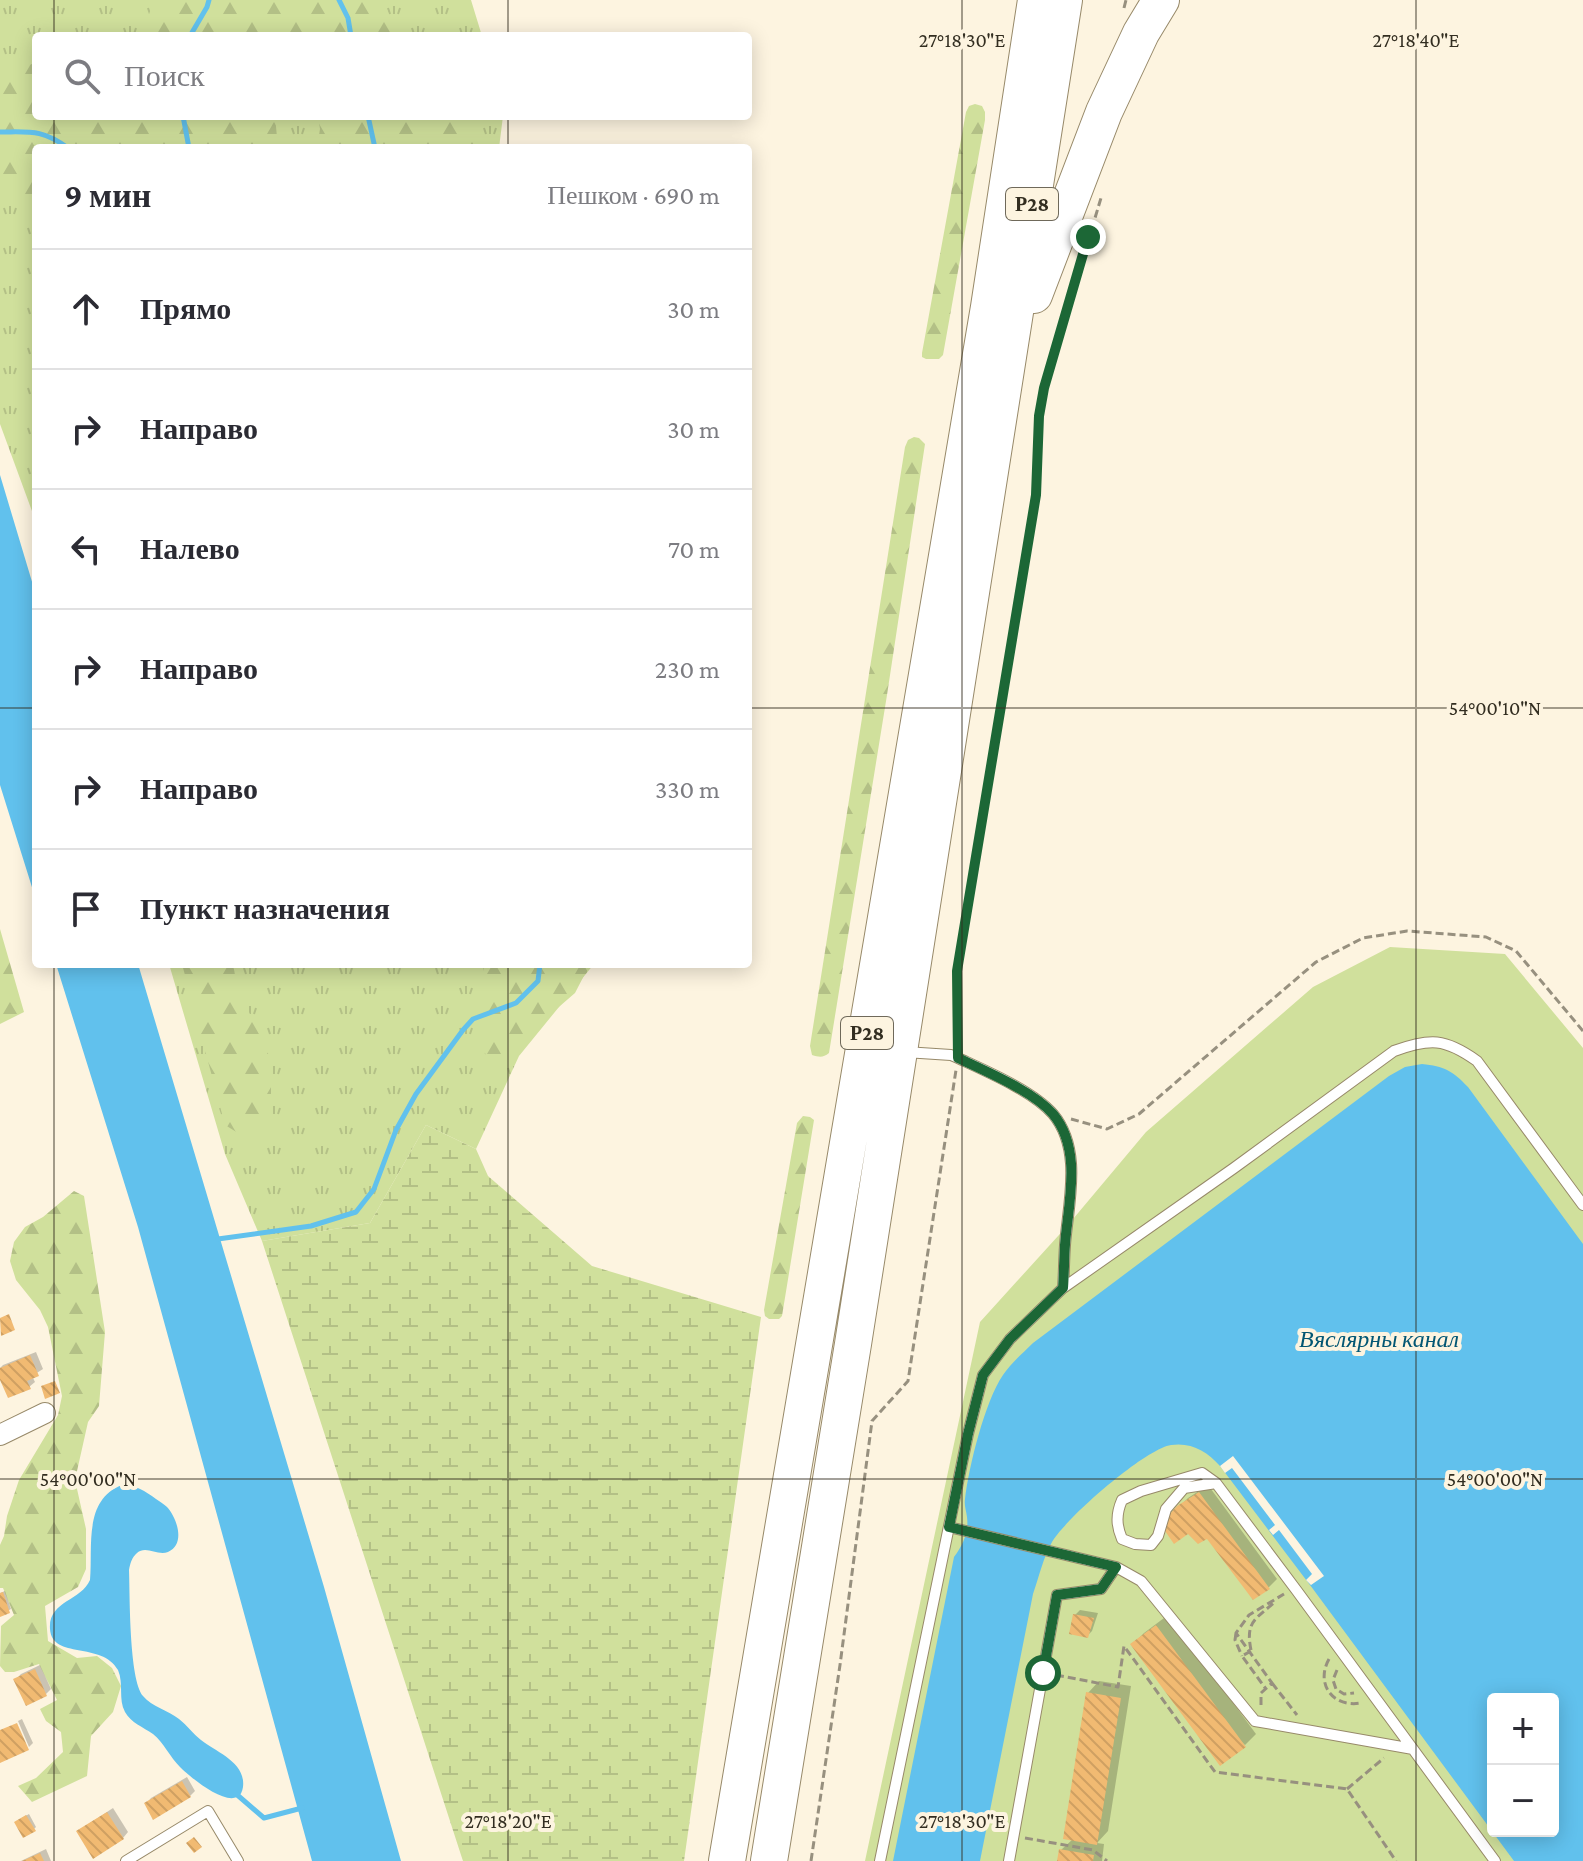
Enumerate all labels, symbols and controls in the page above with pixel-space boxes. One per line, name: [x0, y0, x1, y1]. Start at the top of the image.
text: 27°18'30"E: [919, 29, 1006, 51]
text: 27°18'40"E: [1373, 29, 1460, 51]
search box: [32, 32, 752, 120]
icon: search: [60, 54, 104, 98]
text: Поиск: [124, 59, 205, 92]
text: 9 мин: [64, 177, 151, 214]
text: Пешком · 690 m: [547, 181, 720, 210]
road number: Р28: [1006, 188, 1058, 220]
route end: [1070, 219, 1106, 255]
icon: ahead: [64, 287, 108, 331]
text: Прямо: [140, 292, 231, 325]
text: 30 m: [667, 295, 720, 324]
icon: right: [64, 407, 108, 451]
text: Направо: [140, 412, 258, 445]
text: 30 m: [667, 415, 720, 444]
icon: left: [64, 527, 108, 571]
text: Налево: [140, 532, 240, 565]
text: 70 m: [668, 535, 720, 564]
icon: right: [64, 647, 108, 691]
text: Направо: [140, 652, 258, 685]
text: 230 m: [655, 655, 720, 684]
text: 54°00'10"N: [1449, 697, 1541, 719]
icon: right: [64, 767, 108, 811]
text: Направо: [140, 772, 258, 805]
text: 330 m: [655, 775, 720, 804]
icon: arrive: [64, 887, 108, 931]
text: Пункт назначения: [140, 892, 390, 925]
road number: Р28: [841, 1017, 893, 1049]
water label: Вяслярны канал: [1299, 1325, 1459, 1352]
text: 54°00'00"N: [40, 1468, 136, 1490]
text: 54°00'00"N: [1447, 1468, 1543, 1490]
route start: [1025, 1655, 1061, 1691]
map controls: [1487, 1693, 1559, 1837]
button: +: [1487, 1693, 1559, 1765]
button: −: [1487, 1765, 1559, 1837]
text: 27°18'20"E: [464, 1810, 552, 1832]
text: 27°18'30"E: [919, 1810, 1006, 1832]

